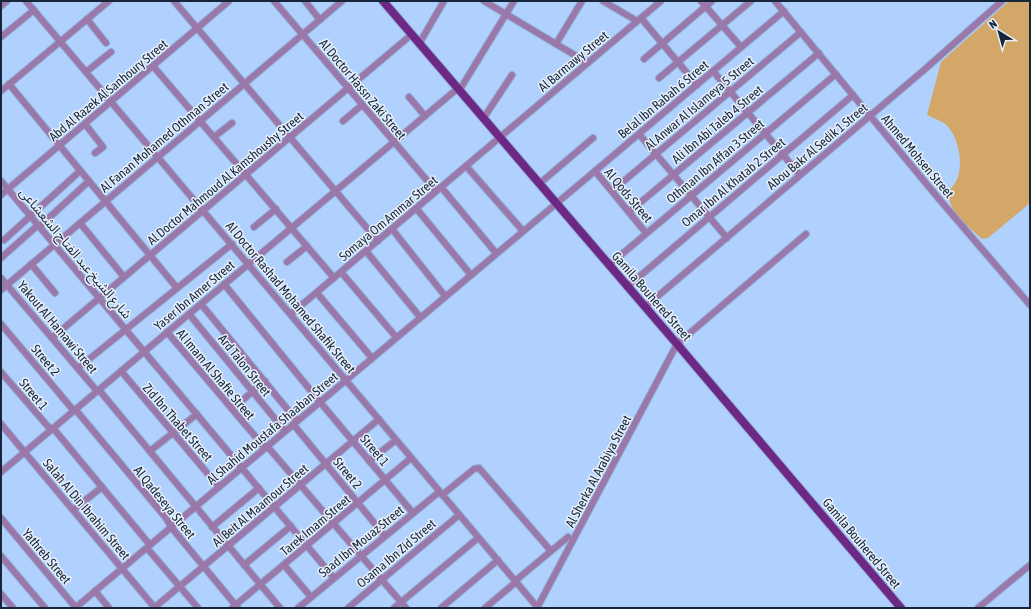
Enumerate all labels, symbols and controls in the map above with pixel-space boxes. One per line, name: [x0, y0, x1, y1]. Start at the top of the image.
north arrow: [979, 12, 1019, 52]
text: N: [987, 17, 999, 31]
street label: Al Barmawy Street: [535, 28, 611, 95]
street label: Abd Al Razek Al Sanhoury Street: [46, 36, 171, 144]
street label: Al Doctor Hassn Zaki Street: [316, 36, 409, 143]
street label: Al Anwar Al Islameya 5 Street: [642, 53, 757, 153]
street label: Belal Ibn Rabah 6 Street: [615, 57, 712, 142]
street label: Al Fanan Mohamed Othman Street: [97, 79, 232, 196]
street label: Ali Ibn Abi Taleb 4 Street: [669, 82, 766, 167]
street label: Abou Bakr Al Sedik 1 Street: [764, 100, 871, 193]
street label: Al Doctor Mahmoud Al Kamshoushy Street: [144, 109, 306, 248]
street label: Ahmed Mohsen Street: [878, 112, 957, 201]
street label: Othman Ibn Affan 3 Street: [664, 116, 767, 207]
street label: Omar Ibn Al Khatab 2 Street: [678, 134, 788, 230]
street label: Al Qods Street: [602, 165, 656, 226]
street label: Somaya Om Ammar Street: [336, 173, 441, 264]
street label: شارع الشيخ عبد الفتاح الشعشاعى: [14, 185, 135, 324]
street label: Al Doctor Rashad Mohamed Shafik Street: [223, 218, 359, 376]
street label: Gamila Bouhered Street: [609, 249, 695, 344]
street label: Yaser Ibn Amer Street: [151, 257, 238, 333]
street label: Yakout Al Hamawi Street: [15, 278, 101, 377]
street label: Al Imam Al Shafie Street: [173, 326, 258, 423]
street label: Ard Talon Street: [215, 331, 274, 399]
street label: Street 2: [28, 342, 63, 379]
street label: Al Shahid Moustafa Shaaban Street: [204, 369, 341, 488]
street label: Street 1: [16, 376, 51, 413]
street label: Zid Ibn Thabet Street: [140, 380, 216, 465]
street label: Al Sherka Al Arabiya Street: [562, 412, 635, 530]
street label: Street 1: [357, 432, 392, 469]
street label: Street 2: [330, 455, 365, 492]
street label: Salah Al Din Ibrahim Street: [40, 456, 133, 563]
street label: Al Beit Al Maamour Street: [209, 461, 311, 550]
street label: Al Qadeseya Street: [131, 463, 199, 542]
street label: Tarek Imam Street: [277, 492, 353, 559]
street label: Gamila Bouhered Street: [819, 495, 904, 592]
street label: Saad Ibn Mouaz Street: [316, 502, 407, 580]
street label: Osama Ibn Zid Street: [354, 516, 439, 591]
street label: Yathreb Street: [19, 526, 74, 587]

